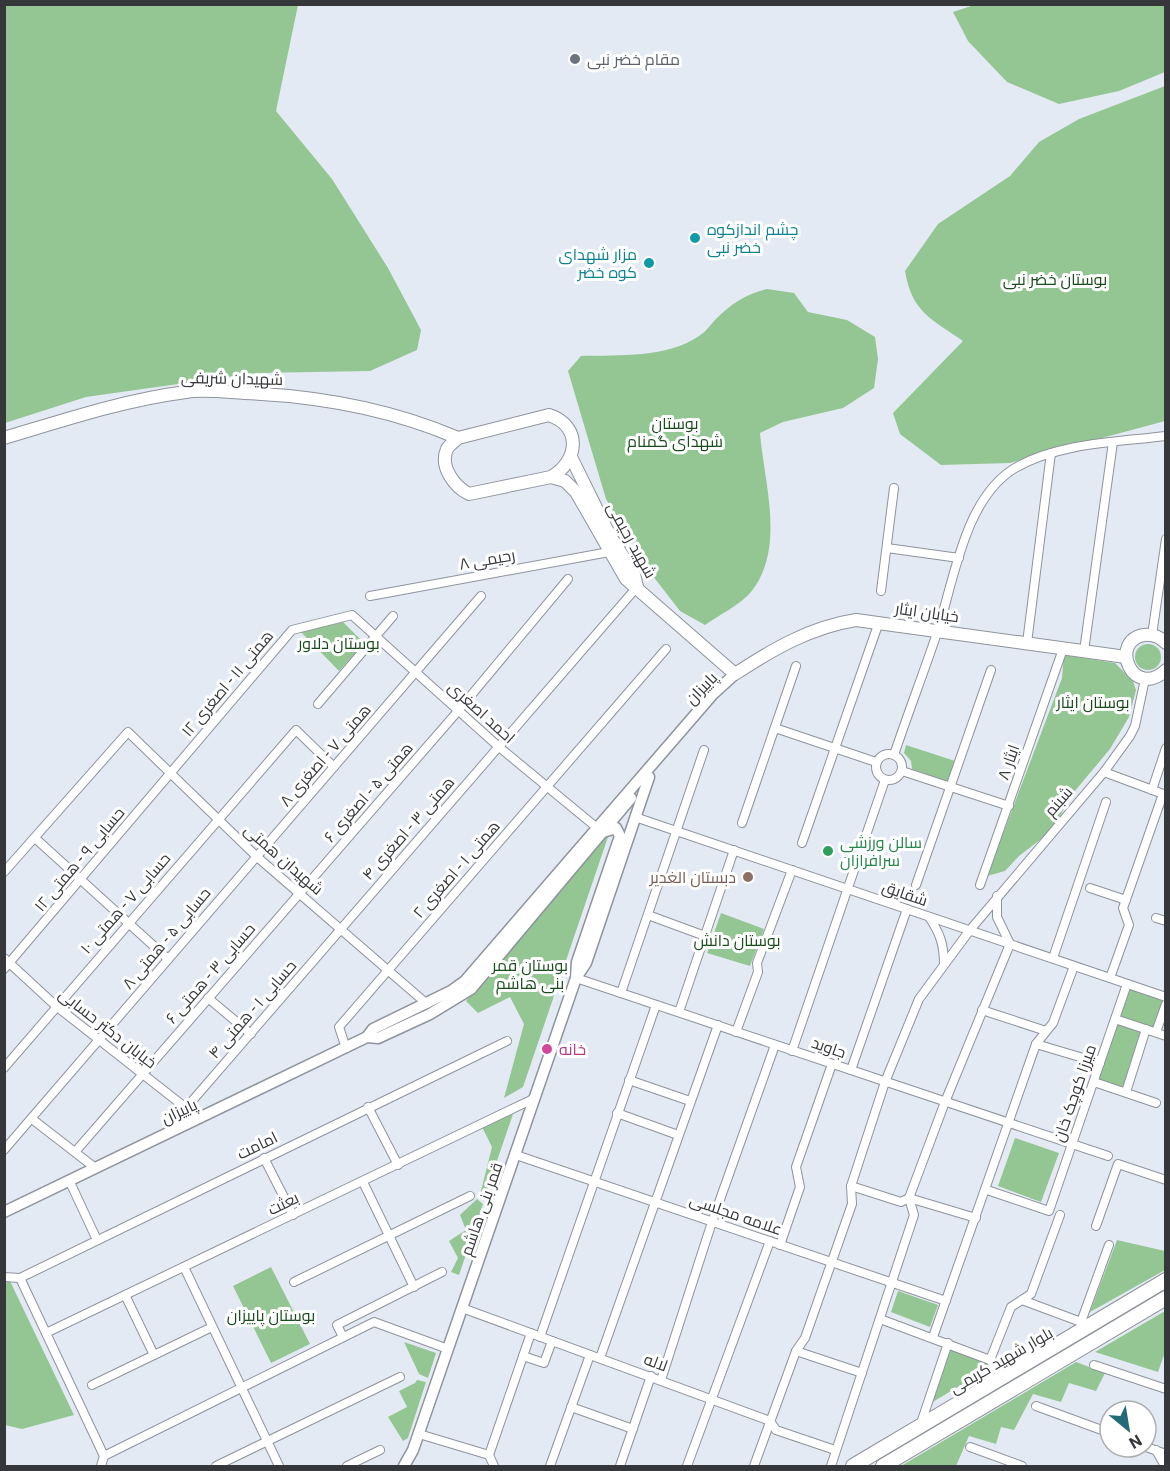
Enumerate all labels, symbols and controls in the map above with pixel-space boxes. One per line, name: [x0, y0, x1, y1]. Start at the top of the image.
place label: مقام خضر نبی: [587, 50, 680, 71]
marker: مقام خضر نبی: [568, 52, 582, 66]
place label: چشم اندازکوه خضر نبی: [707, 220, 798, 258]
marker: چشم اندازکوه خضر نبی: [688, 231, 702, 245]
place label: مزار شهدای کوه خضر: [558, 245, 637, 282]
marker: مزار شهدای کوه خضر: [642, 256, 656, 270]
park label: بوستان خضر نبی: [1003, 270, 1107, 290]
street label: شهیدان شریفی: [181, 368, 283, 390]
park label: بوستان شهدای گمنام: [627, 414, 723, 453]
street label: شهید رحیمی: [602, 499, 660, 582]
street label: رحیمی ۸: [458, 545, 517, 575]
street label: خیابان ایثار: [893, 598, 960, 627]
street label: همتی ۱۱ - اصغری ۱۲: [177, 626, 278, 741]
park label: بوستان دلاور: [297, 634, 380, 654]
street label: پاییزان: [681, 668, 723, 710]
street label: احمد اصغری: [444, 677, 519, 748]
park label: بوستان ایثار: [1055, 693, 1130, 713]
street label: همتی ۷ - اصغری ۸: [276, 700, 376, 811]
street label: همتی ۵ - اصغری ۶: [320, 739, 418, 847]
street label: ایثار ۸: [994, 742, 1023, 782]
street label: همتی ۳ - اصغری ۴: [358, 773, 459, 885]
street label: شبنم: [1040, 783, 1078, 821]
street label: حسابی ۹ - همتی ۱۲: [30, 803, 129, 916]
street label: همتی ۱ - اصغری ۲: [409, 817, 505, 923]
street label: شهیدان همتی: [240, 820, 327, 900]
place label: سالن ورزشی سرافرازان: [840, 833, 922, 871]
marker: سالن ورزشی سرافرازان: [821, 844, 835, 858]
street label: حسابی ۷ - همتی ۱۰: [76, 849, 175, 958]
place label: دبستان الغدیر: [649, 868, 736, 888]
marker: دبستان الغدیر: [741, 870, 755, 884]
street label: شقایق: [879, 877, 930, 911]
street label: حسابی ۵ - همتی ۸: [118, 883, 215, 994]
street label: حسابی ۳ - همتی ۶: [162, 919, 260, 1028]
park label: بوستان دانش: [693, 931, 781, 951]
street label: حسابی ۱ - همتی ۴: [205, 956, 301, 1063]
park label: بوستان قمر بنی هاشم: [491, 956, 568, 995]
street label: خیابان دکتر حسابی: [54, 984, 160, 1073]
street label: جاوید: [809, 1033, 849, 1062]
place label: خانه: [559, 1040, 586, 1059]
marker: خانه: [540, 1042, 554, 1056]
street label: میرزا کوچک خان: [1049, 1042, 1102, 1145]
street label: پاییزان: [158, 1095, 202, 1130]
street label: امامت: [234, 1128, 281, 1163]
street label: قمر بنی هاشم: [457, 1160, 508, 1259]
street label: بعثت: [265, 1188, 302, 1219]
street label: علامه مجلسی: [687, 1190, 785, 1240]
park label: بوستان پاییزان: [227, 1306, 315, 1327]
street label: بلوار شهید کریمی: [946, 1323, 1057, 1399]
street label: لاله: [641, 1349, 670, 1375]
north arrow: [1098, 1399, 1158, 1459]
text: N: [1126, 1431, 1145, 1453]

